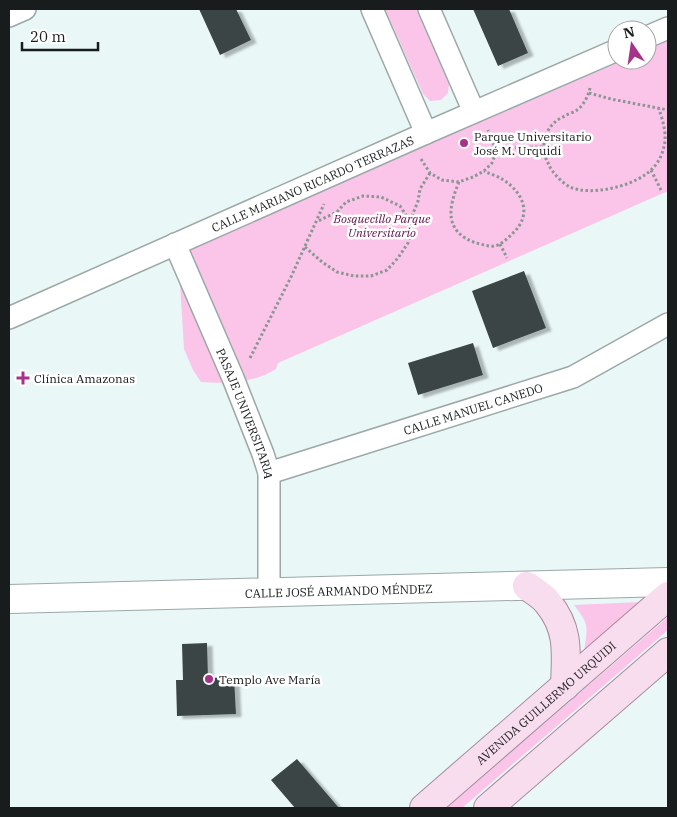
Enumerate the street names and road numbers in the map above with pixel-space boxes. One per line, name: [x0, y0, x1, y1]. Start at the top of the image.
street label: CALLE MARIANO RICARDO TERRAZAS: [209, 132, 416, 235]
street label: PASAJE UNIVERSITARIA: [213, 346, 277, 480]
street label: CALLE MANUEL CANEDO: [402, 380, 545, 438]
street label: CALLE JOSÉ ARMANDO MÉNDEZ: [245, 581, 433, 600]
street label: AVENIDA GUILLERMO URQUIDI: [472, 638, 619, 767]

